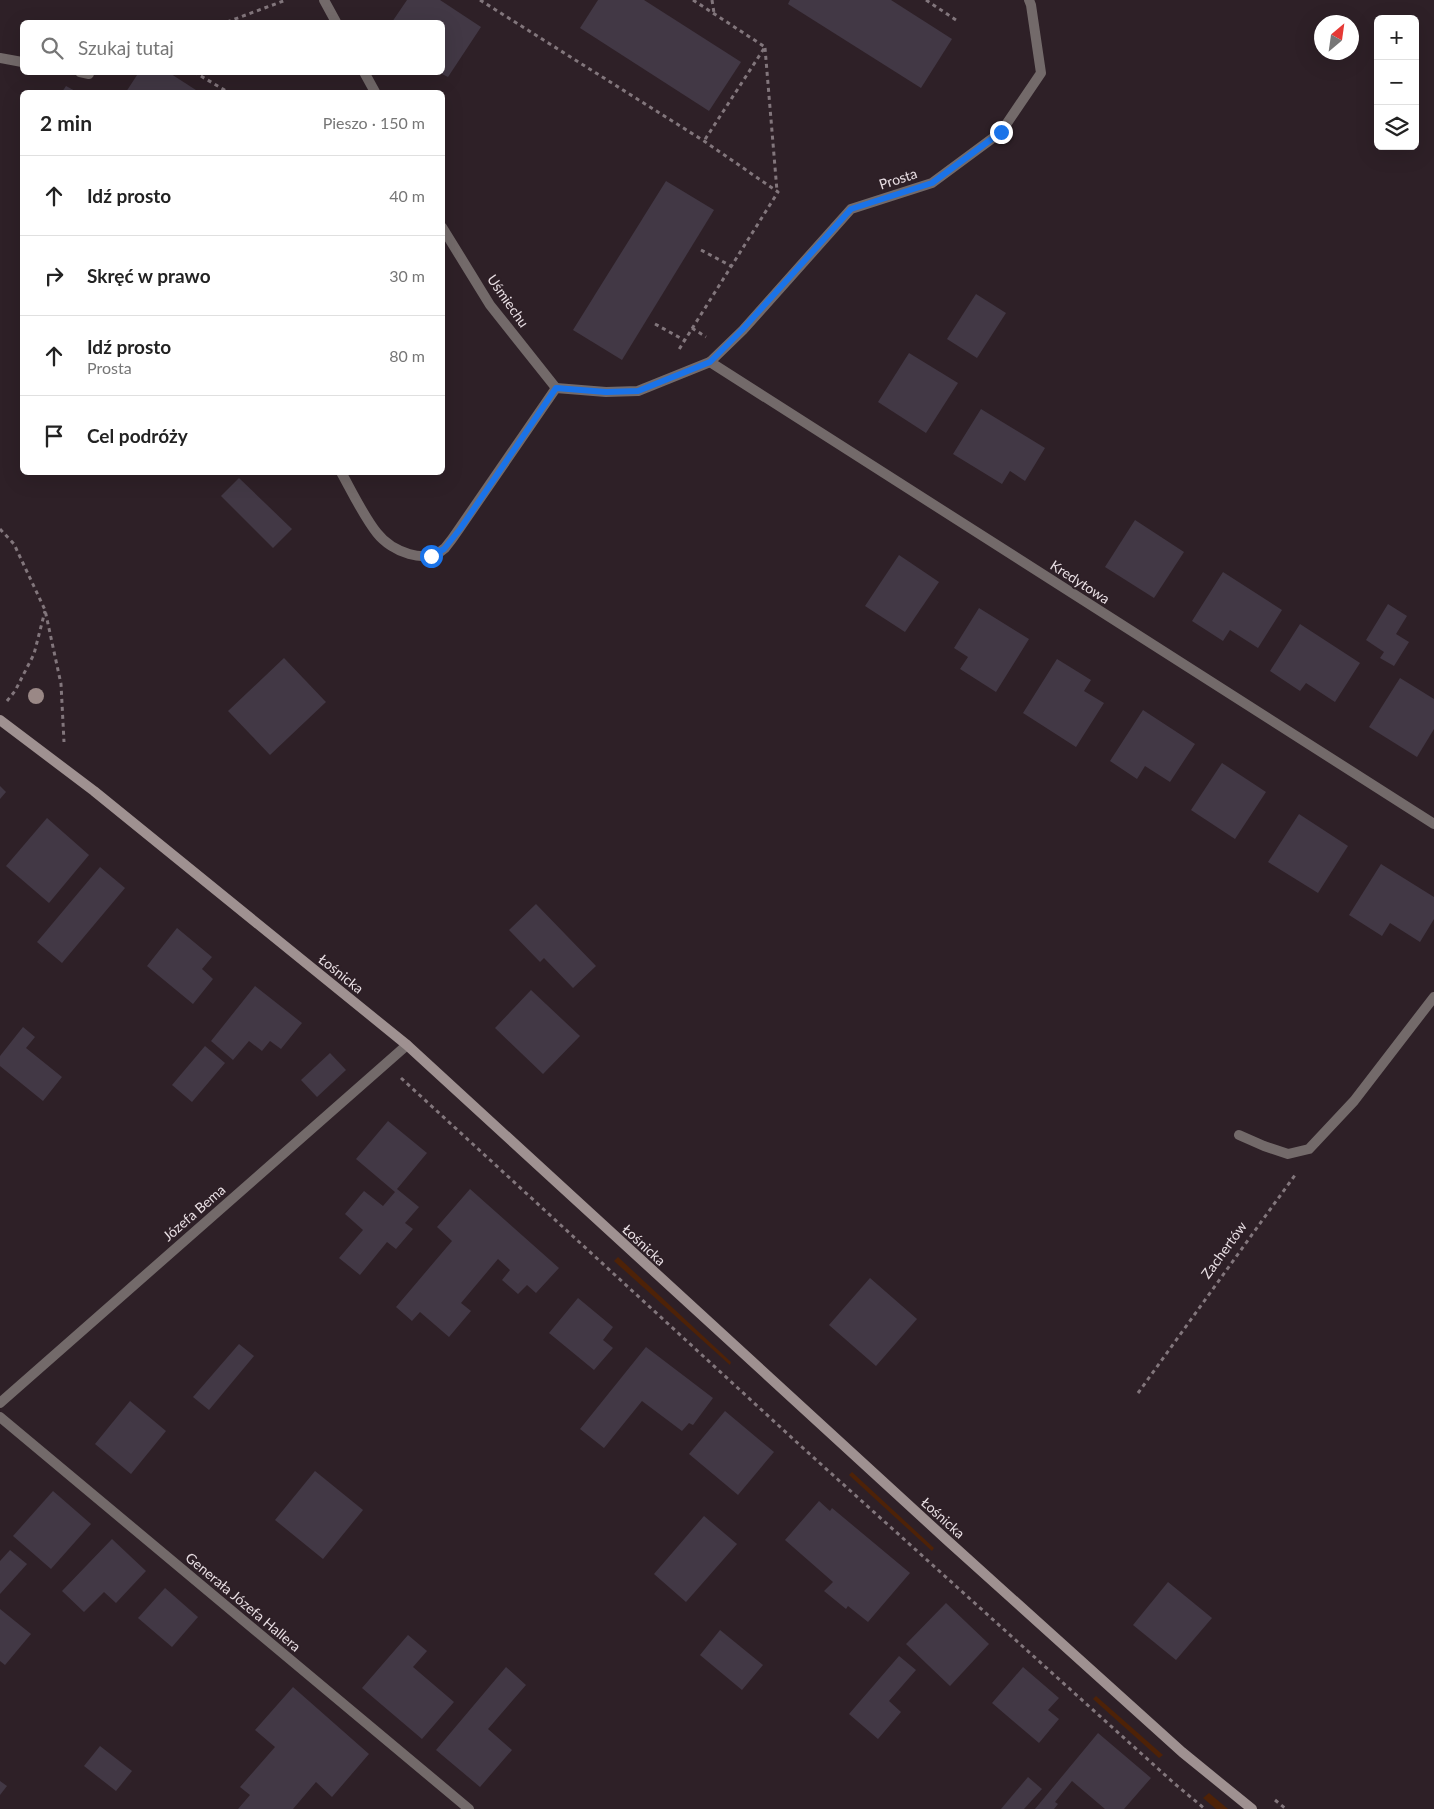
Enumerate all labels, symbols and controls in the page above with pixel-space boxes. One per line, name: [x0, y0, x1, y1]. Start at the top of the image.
north arrow: [1314, 15, 1359, 60]
map controls: [1374, 15, 1419, 150]
button: +: [1374, 15, 1419, 60]
search box: [20, 20, 445, 75]
icon: search: [38, 34, 66, 62]
text: Szukaj tutaj: [78, 36, 174, 59]
button: −: [1374, 60, 1419, 105]
button: layers: [1374, 105, 1419, 150]
text: 2 min: [40, 110, 92, 135]
text: Pieszo · 150 m: [323, 113, 425, 132]
route end: [990, 121, 1013, 144]
street label: Prosta: [877, 164, 919, 193]
icon: ahead: [40, 182, 68, 210]
text: Idź prosto: [87, 184, 171, 207]
text: 40 m: [389, 186, 425, 205]
icon: right: [40, 262, 68, 290]
text: Skręć w prawo: [87, 264, 211, 287]
text: 30 m: [389, 266, 425, 285]
street label: Uśmiechu: [484, 271, 533, 330]
text: Idź prosto: [87, 335, 171, 358]
icon: ahead: [40, 342, 68, 370]
text: 80 m: [389, 346, 425, 365]
text: Prosta: [87, 358, 132, 377]
icon: arrive: [40, 422, 68, 450]
text: Cel podróży: [87, 424, 188, 447]
route start: [420, 545, 443, 568]
street label: Kredytowa: [1047, 556, 1113, 607]
street label: Łośnicka: [315, 950, 367, 997]
street label: Józefa Bema: [159, 1181, 228, 1244]
street label: Zachertów: [1197, 1218, 1250, 1281]
street label: Łośnicka: [619, 1220, 669, 1269]
street label: Łośnicka: [918, 1494, 969, 1542]
street label: Generała Józefa Hallera: [182, 1549, 304, 1655]

